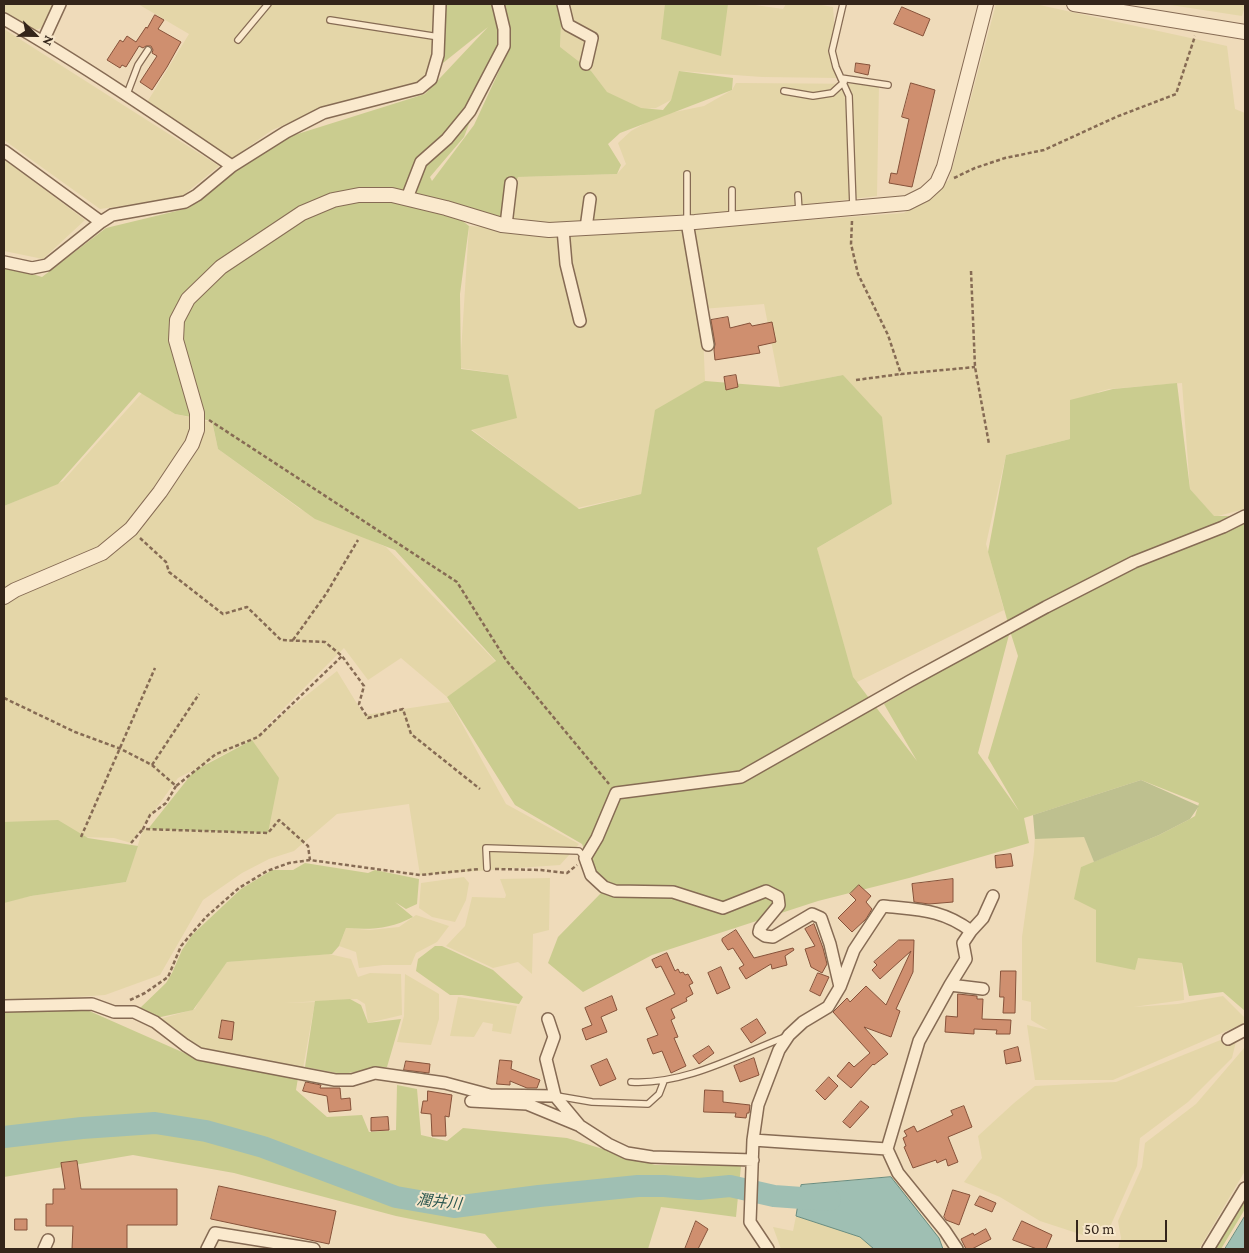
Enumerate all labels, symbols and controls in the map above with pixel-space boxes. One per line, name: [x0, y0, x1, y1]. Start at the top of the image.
north arrow: [10, 10, 60, 60]
text: N: [40, 33, 58, 48]
water label: 潤井川: [416, 1191, 462, 1213]
scale bar: [1079, 1210, 1170, 1242]
text: 50 m: [1084, 1221, 1114, 1237]

